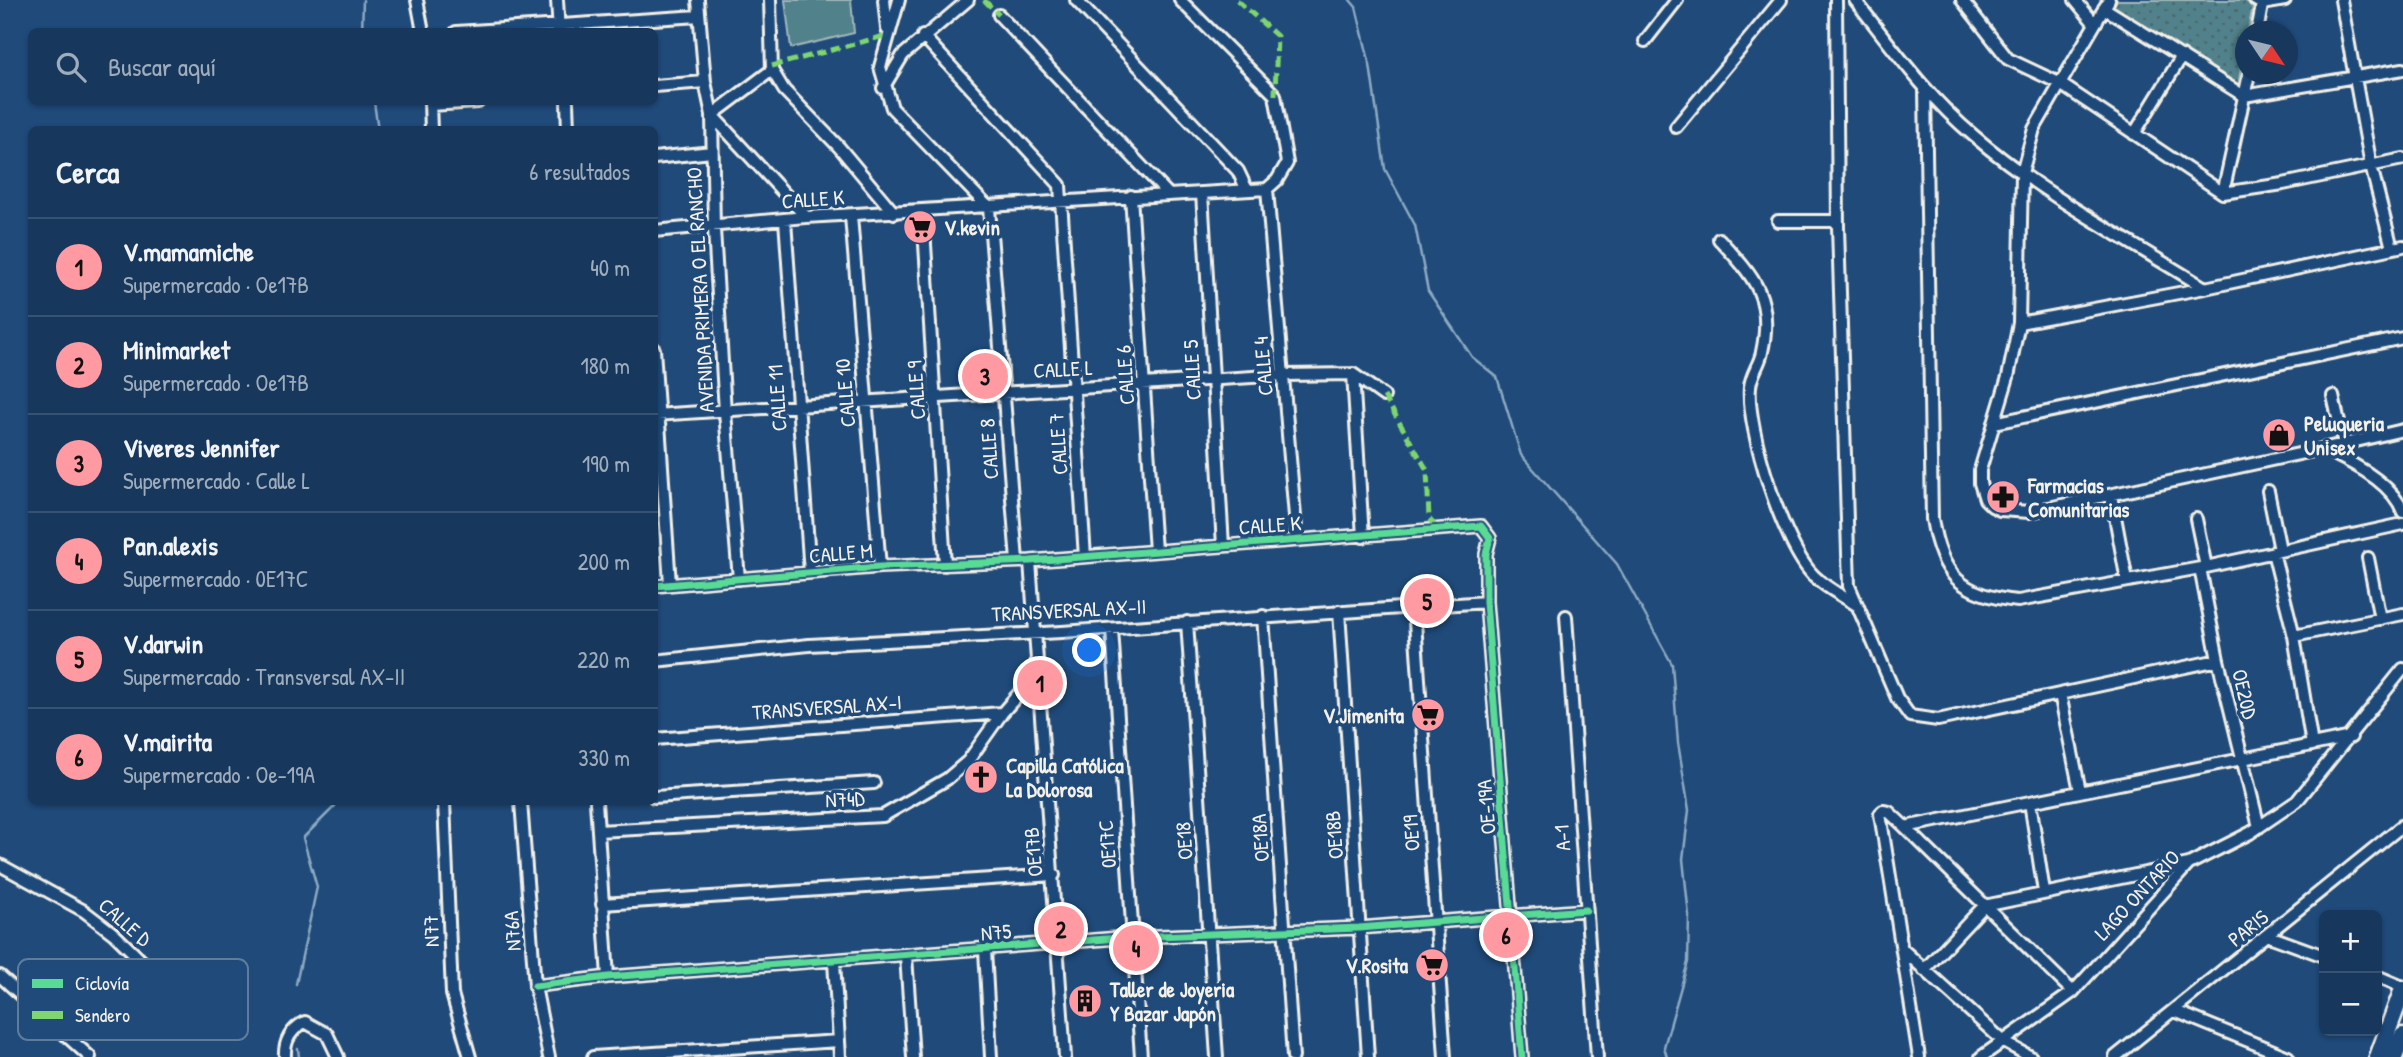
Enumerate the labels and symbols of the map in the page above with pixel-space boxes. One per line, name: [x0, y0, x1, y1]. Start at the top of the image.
north arrow: [2235, 21, 2298, 84]
street label: AVENIDA PRIMERA O EL RANCHO: [679, 166, 721, 414]
street label: CALLE K: [781, 182, 845, 216]
supermarket icon: V.kevin: [901, 208, 939, 246]
place label: V.kevin: [944, 213, 1000, 242]
street label: CALLE 4: [1246, 335, 1280, 397]
street label: CALLE 5: [1176, 339, 1208, 401]
street label: CALLE 6: [1108, 344, 1142, 406]
pin: 3: [962, 350, 1008, 402]
street label: CALLE L: [1033, 353, 1094, 385]
street label: CALLE 10: [828, 358, 862, 428]
street label: CALLE 9: [899, 359, 933, 421]
street label: CALLE 11: [760, 364, 794, 432]
place label: Peluqueria Unisex: [2304, 409, 2385, 462]
street label: CALLE 7: [1041, 412, 1075, 476]
shop icon: Peluqueria Unisex: [2260, 416, 2298, 454]
street label: CALLE 8: [972, 418, 1006, 480]
place label: Farmacias Comunitarias: [2027, 471, 2129, 524]
pharmacy icon: Farmacias Comunitarias: [1984, 478, 2022, 516]
street label: CALLE K: [1238, 508, 1302, 542]
street label: CALLE M: [808, 536, 874, 570]
pin: 5: [1404, 575, 1450, 627]
street label: TRANSVERSAL AX-II: [991, 591, 1147, 629]
your location: [1072, 633, 1106, 667]
pin: 1: [1017, 657, 1063, 709]
street label: OE20D: [2225, 666, 2265, 722]
street label: TRANSVERSAL AX-I: [751, 687, 903, 727]
supermarket icon: V.Jimenita: [1409, 696, 1447, 734]
place label: V.Jimenita: [1323, 701, 1405, 730]
place label: Capilla Católica La Dolorosa: [1006, 751, 1124, 804]
church icon: Capilla Católica La Dolorosa: [962, 758, 1000, 796]
street label: OE-19A: [1469, 778, 1503, 836]
street label: N74D: [825, 783, 865, 815]
street label: OE18B: [1318, 810, 1350, 860]
street label: OE18A: [1244, 813, 1276, 863]
street label: OE19: [1395, 814, 1427, 852]
street label: 0E17C: [1091, 819, 1123, 869]
street label: OE18: [1168, 821, 1200, 861]
street label: A-1: [1547, 824, 1577, 852]
street label: OE17B: [1016, 826, 1050, 878]
street label: LAGO ONTARIO: [2088, 844, 2186, 946]
street label: CALLE D: [92, 891, 158, 953]
pin: 2: [1038, 903, 1084, 955]
street label: PARIS: [2222, 903, 2275, 953]
pin: 6: [1483, 909, 1529, 961]
street label: N76A: [496, 910, 528, 952]
street label: N77: [416, 915, 446, 947]
street label: N75: [980, 916, 1013, 948]
pin: 4: [1113, 922, 1159, 974]
supermarket icon: V.Rosita: [1413, 946, 1451, 984]
place label: V.Rosita: [1345, 951, 1409, 980]
legend: [18, 959, 248, 1040]
text: Ciclovía: [75, 970, 130, 996]
place label: Taller de Joyeria Y Bazar Japón: [1109, 975, 1235, 1029]
building icon: Taller de Joyeria Y Bazar Japón: [1066, 982, 1104, 1020]
text: Sendero: [75, 1002, 130, 1028]

